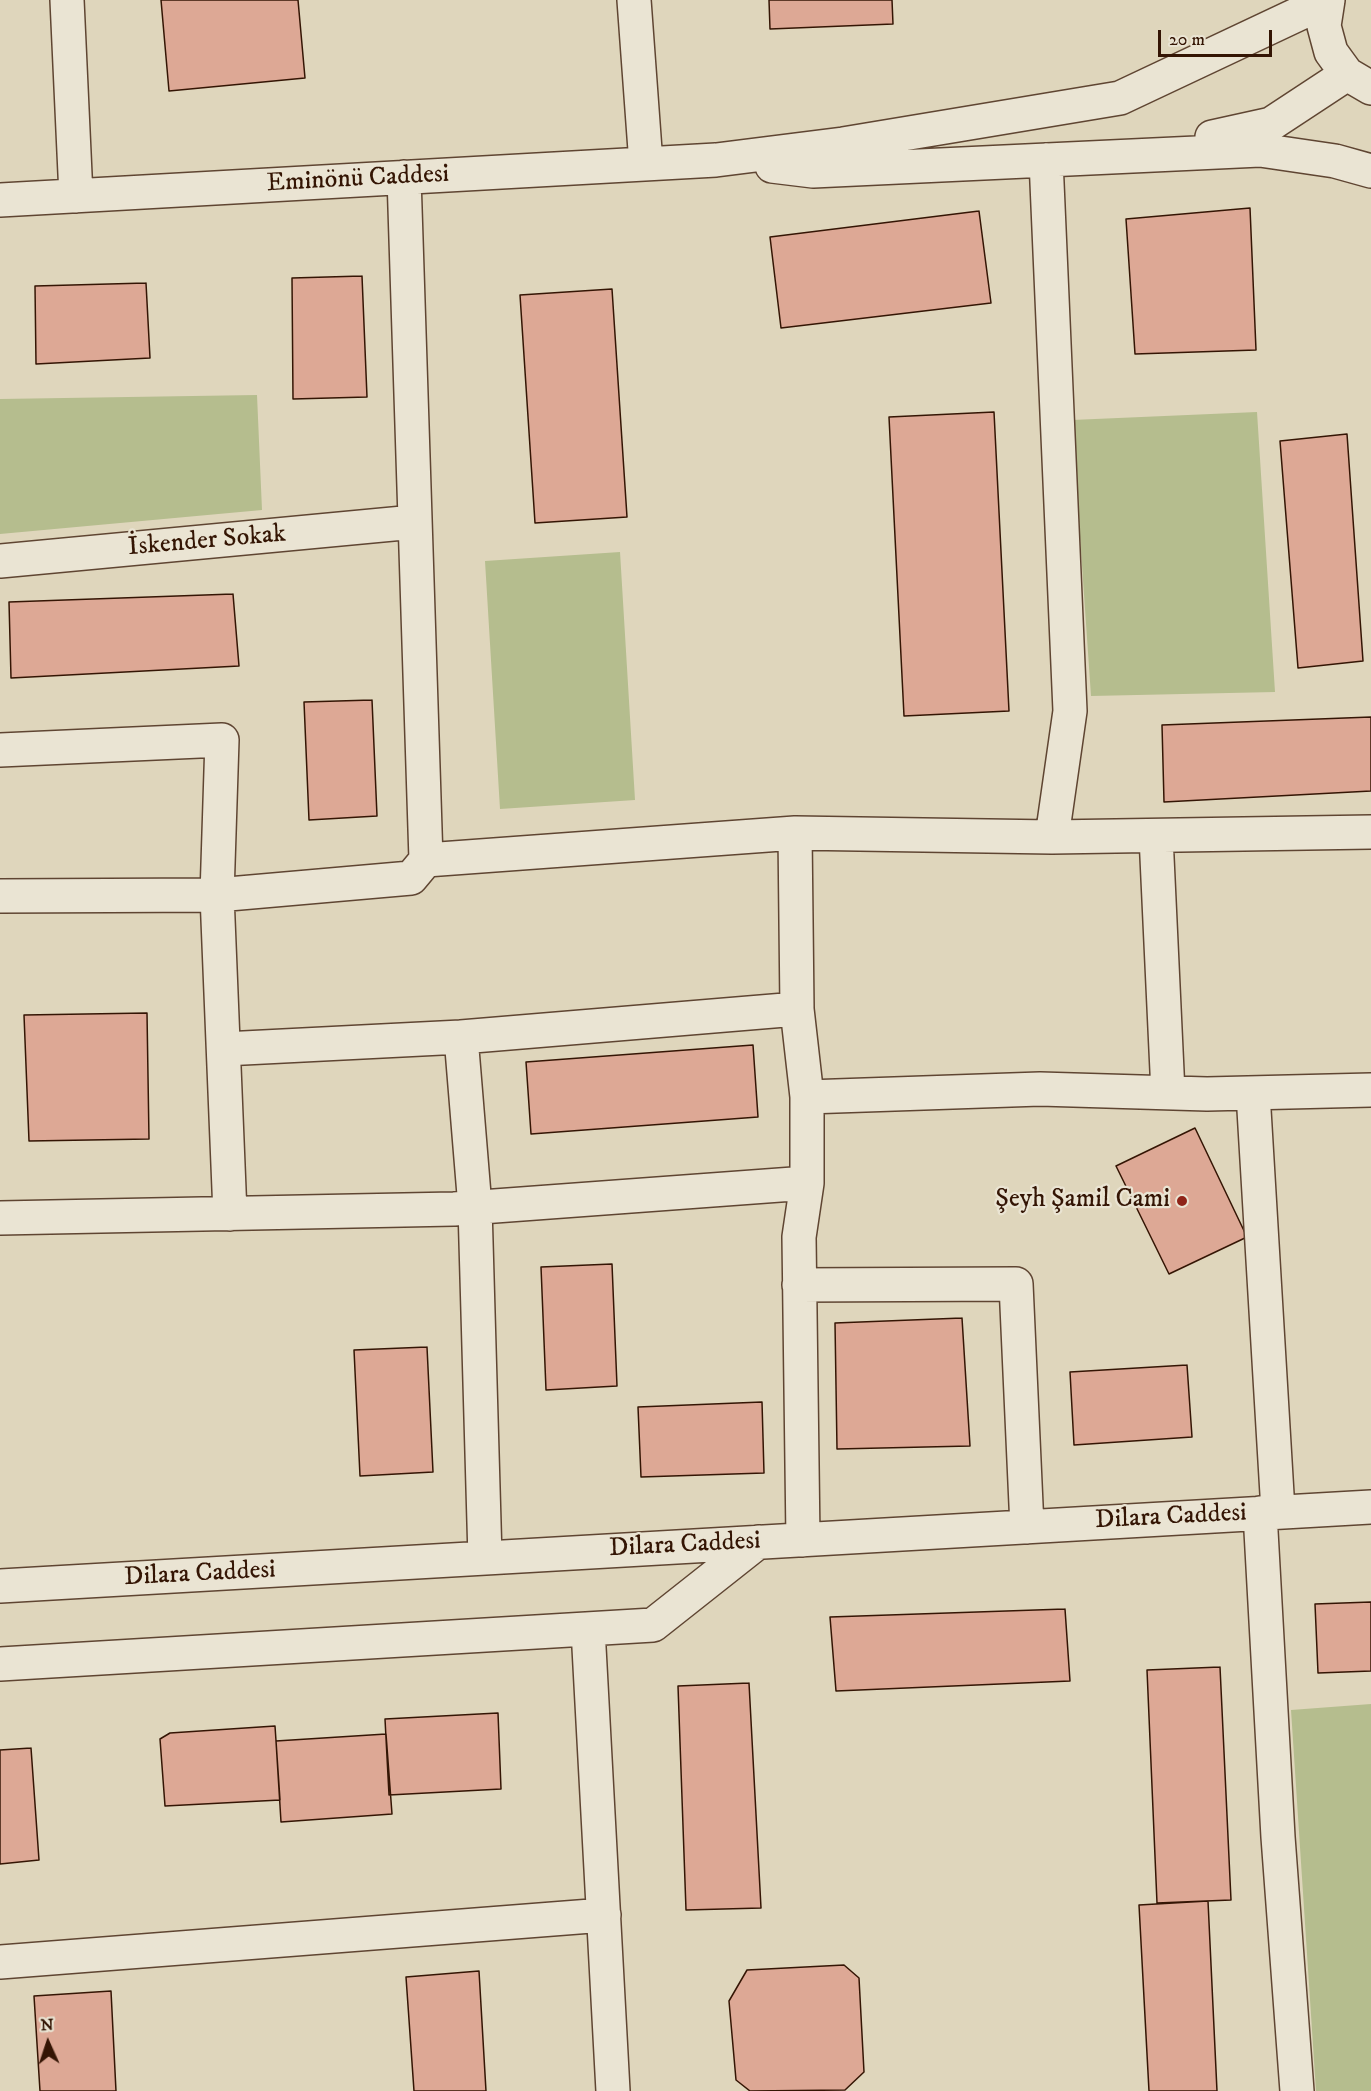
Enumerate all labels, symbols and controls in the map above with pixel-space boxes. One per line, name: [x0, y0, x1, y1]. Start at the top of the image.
scale bar: [1161, 18, 1275, 56]
text: 20 m: [1169, 29, 1205, 51]
street label: Eminönü Caddesi: [266, 160, 450, 200]
street label: İskender Sokak: [127, 520, 287, 564]
place label: Şeyh Şamil Cami: [995, 1185, 1170, 1217]
marker: Şeyh Şamil Cami: [1175, 1194, 1189, 1208]
street label: Dilara Caddesi: [1094, 1498, 1248, 1538]
street label: Dilara Caddesi: [608, 1526, 762, 1566]
street label: Dilara Caddesi: [123, 1555, 277, 1595]
north arrow: [18, 2013, 78, 2073]
text: N: [40, 2015, 54, 2035]

